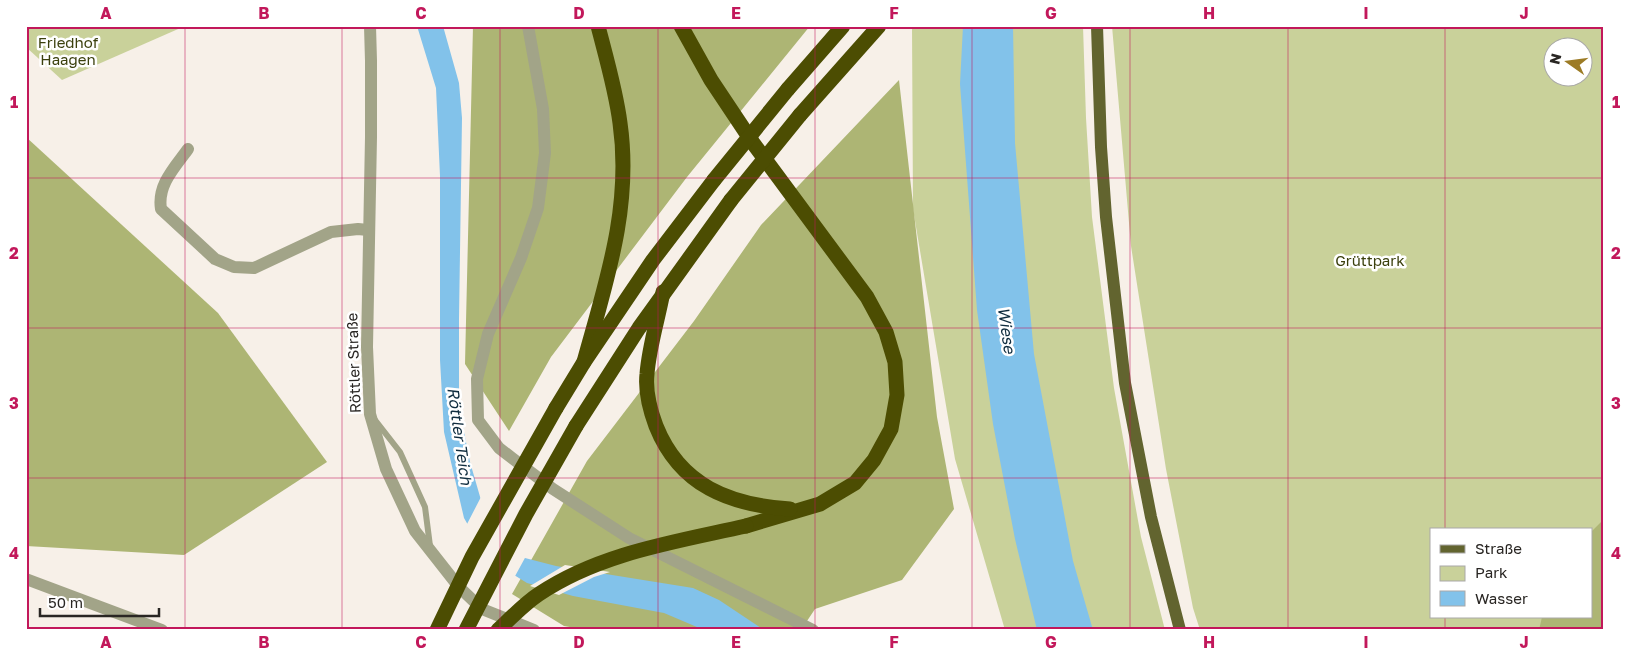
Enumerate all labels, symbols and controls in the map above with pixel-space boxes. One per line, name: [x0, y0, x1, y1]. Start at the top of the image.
text: A: [100, 3, 112, 23]
text: B: [258, 3, 270, 23]
text: C: [415, 3, 427, 23]
text: D: [573, 3, 585, 23]
text: E: [731, 3, 741, 23]
text: F: [889, 3, 899, 23]
text: G: [1045, 3, 1057, 23]
text: H: [1203, 3, 1215, 23]
text: I: [1363, 3, 1369, 23]
text: J: [1519, 3, 1529, 23]
park label: Friedhof Haagen: [38, 33, 99, 68]
north arrow: [1542, 38, 1592, 88]
text: N: [1545, 52, 1564, 66]
text: 1: [10, 92, 18, 112]
text: 1: [1612, 92, 1620, 112]
text: 2: [9, 243, 19, 263]
text: 2: [1611, 243, 1621, 263]
park label: Grüttpark: [1335, 251, 1405, 269]
water label: Wiese: [994, 305, 1020, 356]
street label: Röttler Straße: [342, 312, 364, 414]
water label: Röttler Teich: [443, 386, 477, 487]
text: 3: [9, 393, 19, 413]
text: 3: [1611, 393, 1621, 413]
legend: [1430, 528, 1592, 618]
text: Straße: [1475, 539, 1522, 557]
text: 4: [9, 543, 19, 563]
text: 4: [1611, 543, 1621, 563]
text: Park: [1475, 563, 1508, 581]
scale bar: [40, 586, 159, 618]
text: Wasser: [1475, 589, 1528, 607]
text: 50 m: [48, 593, 83, 611]
text: A: [100, 632, 112, 652]
text: B: [258, 632, 270, 652]
text: C: [415, 632, 427, 652]
text: D: [573, 632, 585, 652]
text: E: [731, 632, 741, 652]
text: F: [889, 632, 899, 652]
text: G: [1045, 632, 1057, 652]
text: H: [1203, 632, 1215, 652]
text: I: [1363, 632, 1369, 652]
text: J: [1519, 632, 1529, 652]

